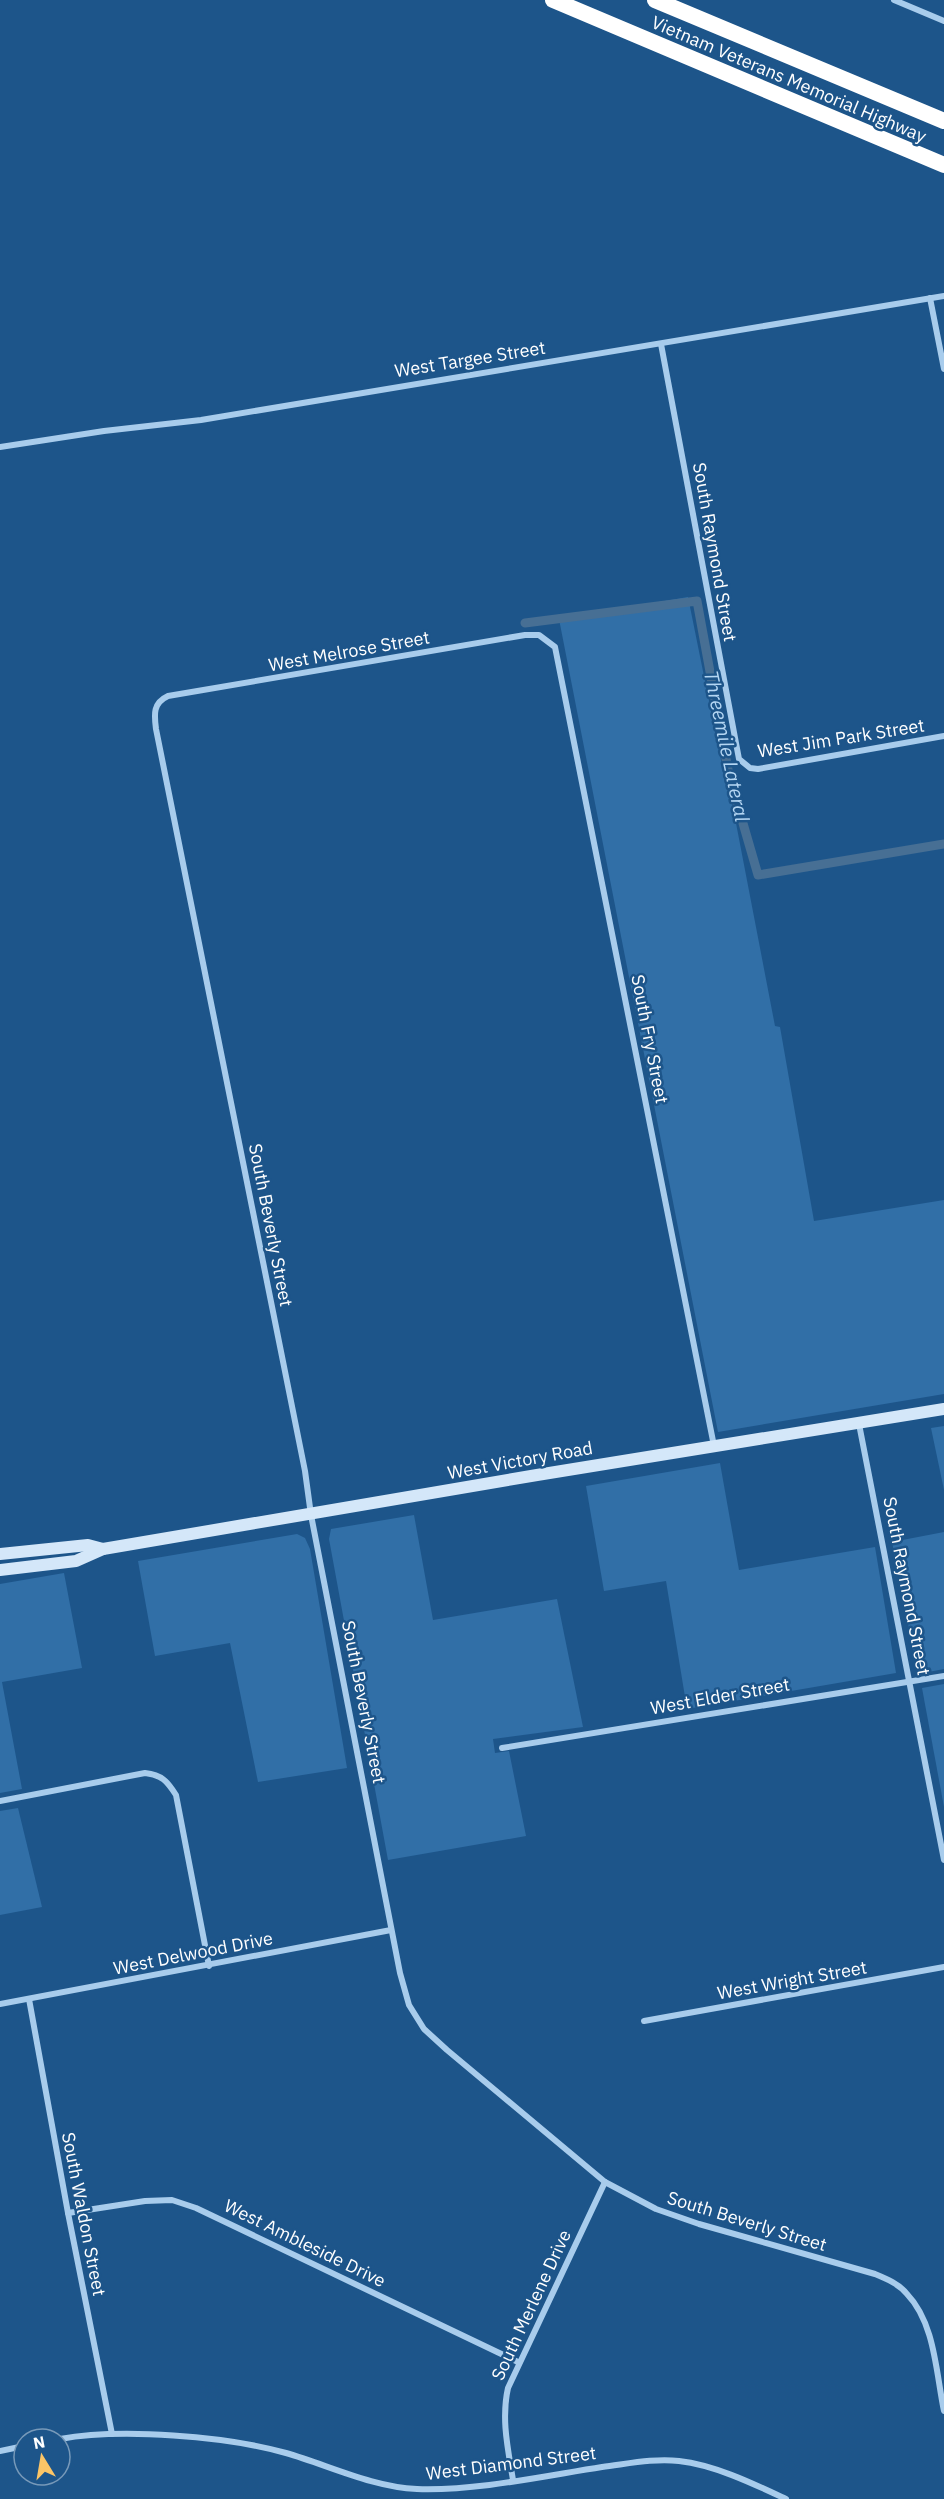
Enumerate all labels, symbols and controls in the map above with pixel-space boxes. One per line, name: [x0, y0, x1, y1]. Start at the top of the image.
street label: Vietnam Veterans Memorial Highway: [648, 10, 930, 148]
street label: West Targee Street: [393, 336, 547, 382]
street label: South Raymond Street: [688, 461, 742, 643]
street label: West Melrose Street: [267, 626, 431, 676]
water label: Threemile Lateral: [698, 668, 756, 825]
street label: West Jim Park Street: [756, 713, 926, 763]
street label: South Fry Street: [626, 973, 674, 1105]
street label: South Beverly Street: [244, 1142, 298, 1308]
street label: West Victory Road: [446, 1436, 594, 1484]
street label: South Raymond Street: [878, 1495, 936, 1677]
street label: South Beverly Street: [337, 1619, 391, 1785]
street label: West Elder Street: [649, 1672, 791, 1720]
street label: West Delwood Drive: [111, 1926, 275, 1980]
street label: West Wright Street: [715, 1956, 869, 2004]
street label: South Waldon Street: [57, 2130, 111, 2298]
street label: South Beverly Street: [664, 2186, 830, 2256]
street label: West Ambleside Drive: [220, 2194, 390, 2292]
street label: South Merlene Drive: [486, 2226, 576, 2384]
north arrow: [12, 2427, 72, 2487]
text: N: [32, 2431, 47, 2453]
street label: West Diamond Street: [425, 2441, 597, 2485]

